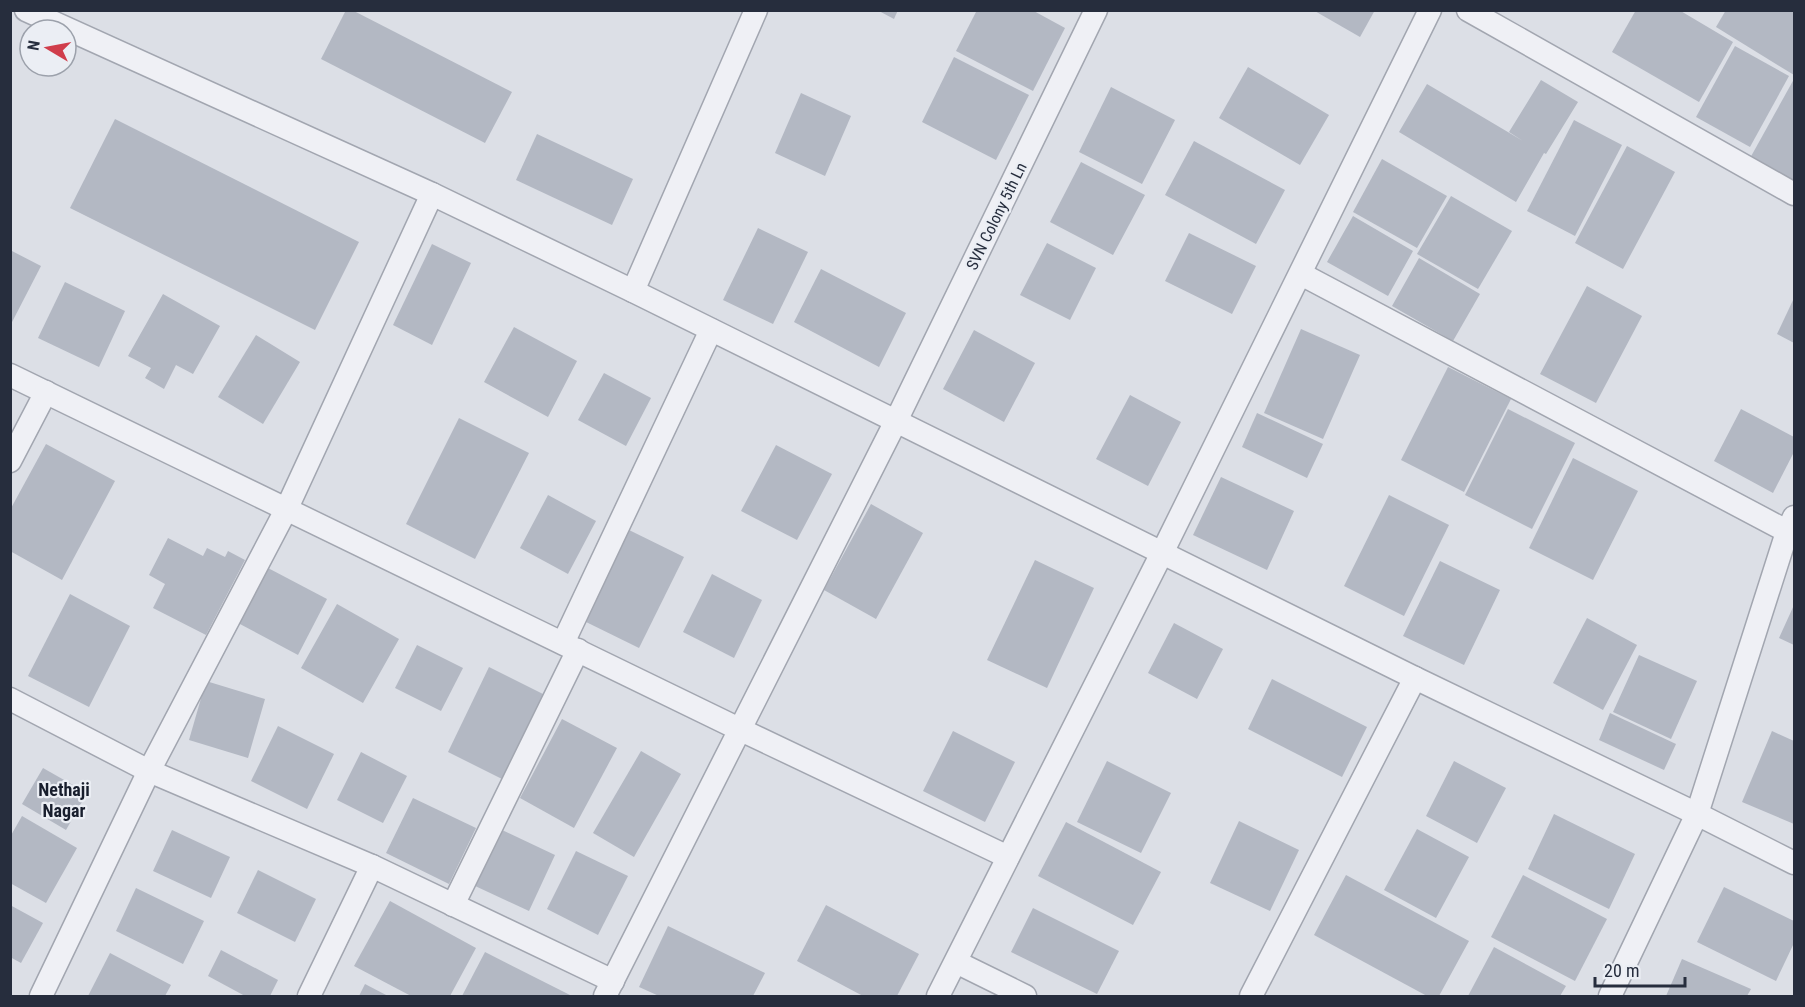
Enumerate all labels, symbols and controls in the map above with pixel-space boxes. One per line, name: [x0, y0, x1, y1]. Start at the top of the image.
north arrow: [18, 18, 78, 78]
text: N: [24, 39, 44, 52]
street label: SVN Colony 5th Ln: [962, 159, 1031, 273]
district label: Nethaji Nagar: [38, 779, 90, 821]
scale bar: [1595, 950, 1685, 988]
text: 20 m: [1604, 960, 1639, 981]

